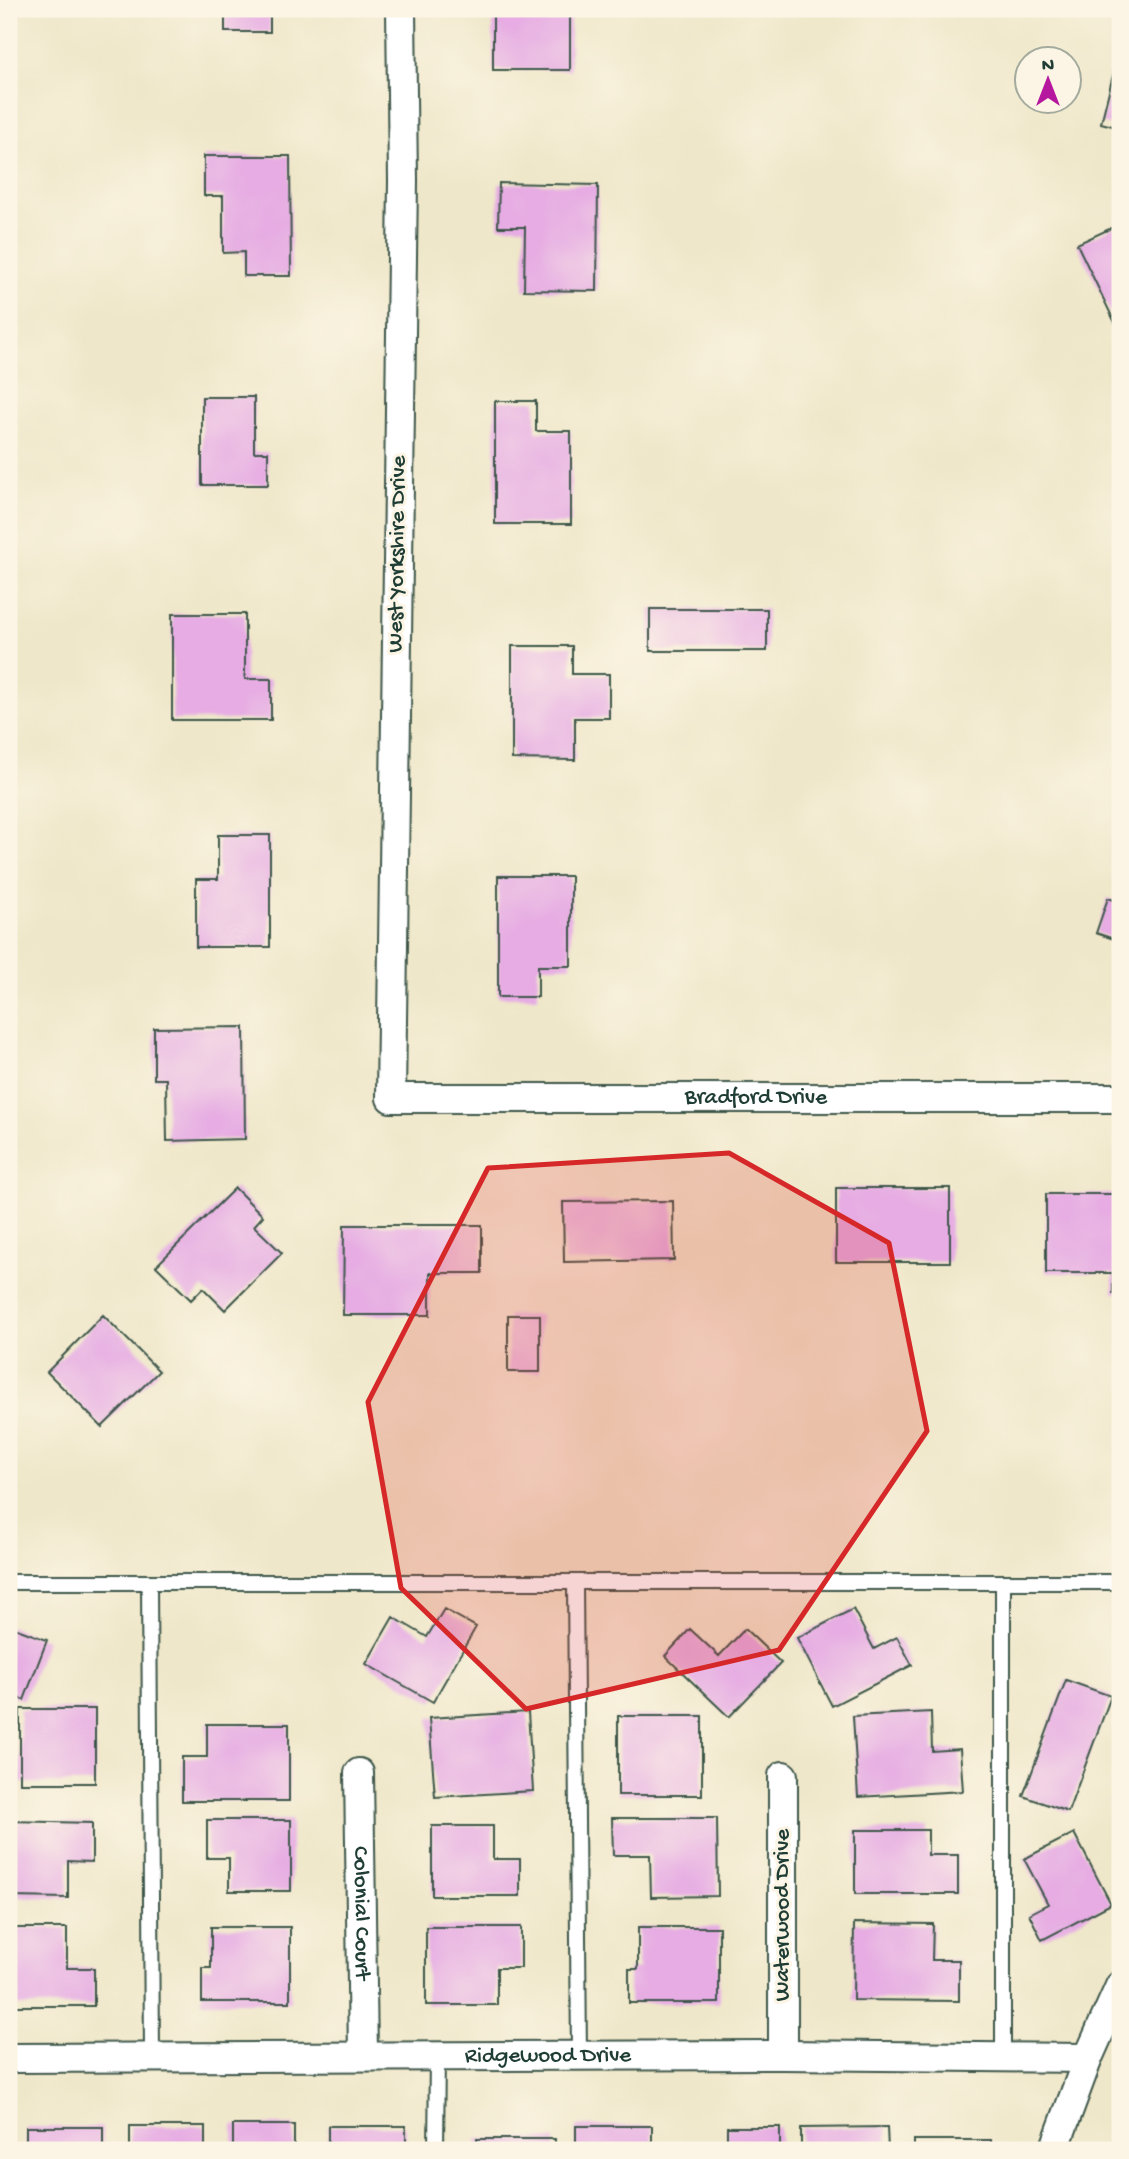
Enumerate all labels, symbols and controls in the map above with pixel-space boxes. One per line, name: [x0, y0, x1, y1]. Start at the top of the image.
north arrow: [1014, 46, 1084, 116]
text: N: [1042, 55, 1054, 78]
street label: West Yorkshire Drive: [383, 454, 413, 653]
street label: Bradford Drive: [684, 1085, 828, 1112]
street label: Waterwood Drive: [770, 1828, 797, 2001]
street label: Colonial Court: [347, 1846, 375, 1982]
street label: Ridgewood Drive: [465, 2042, 632, 2070]

